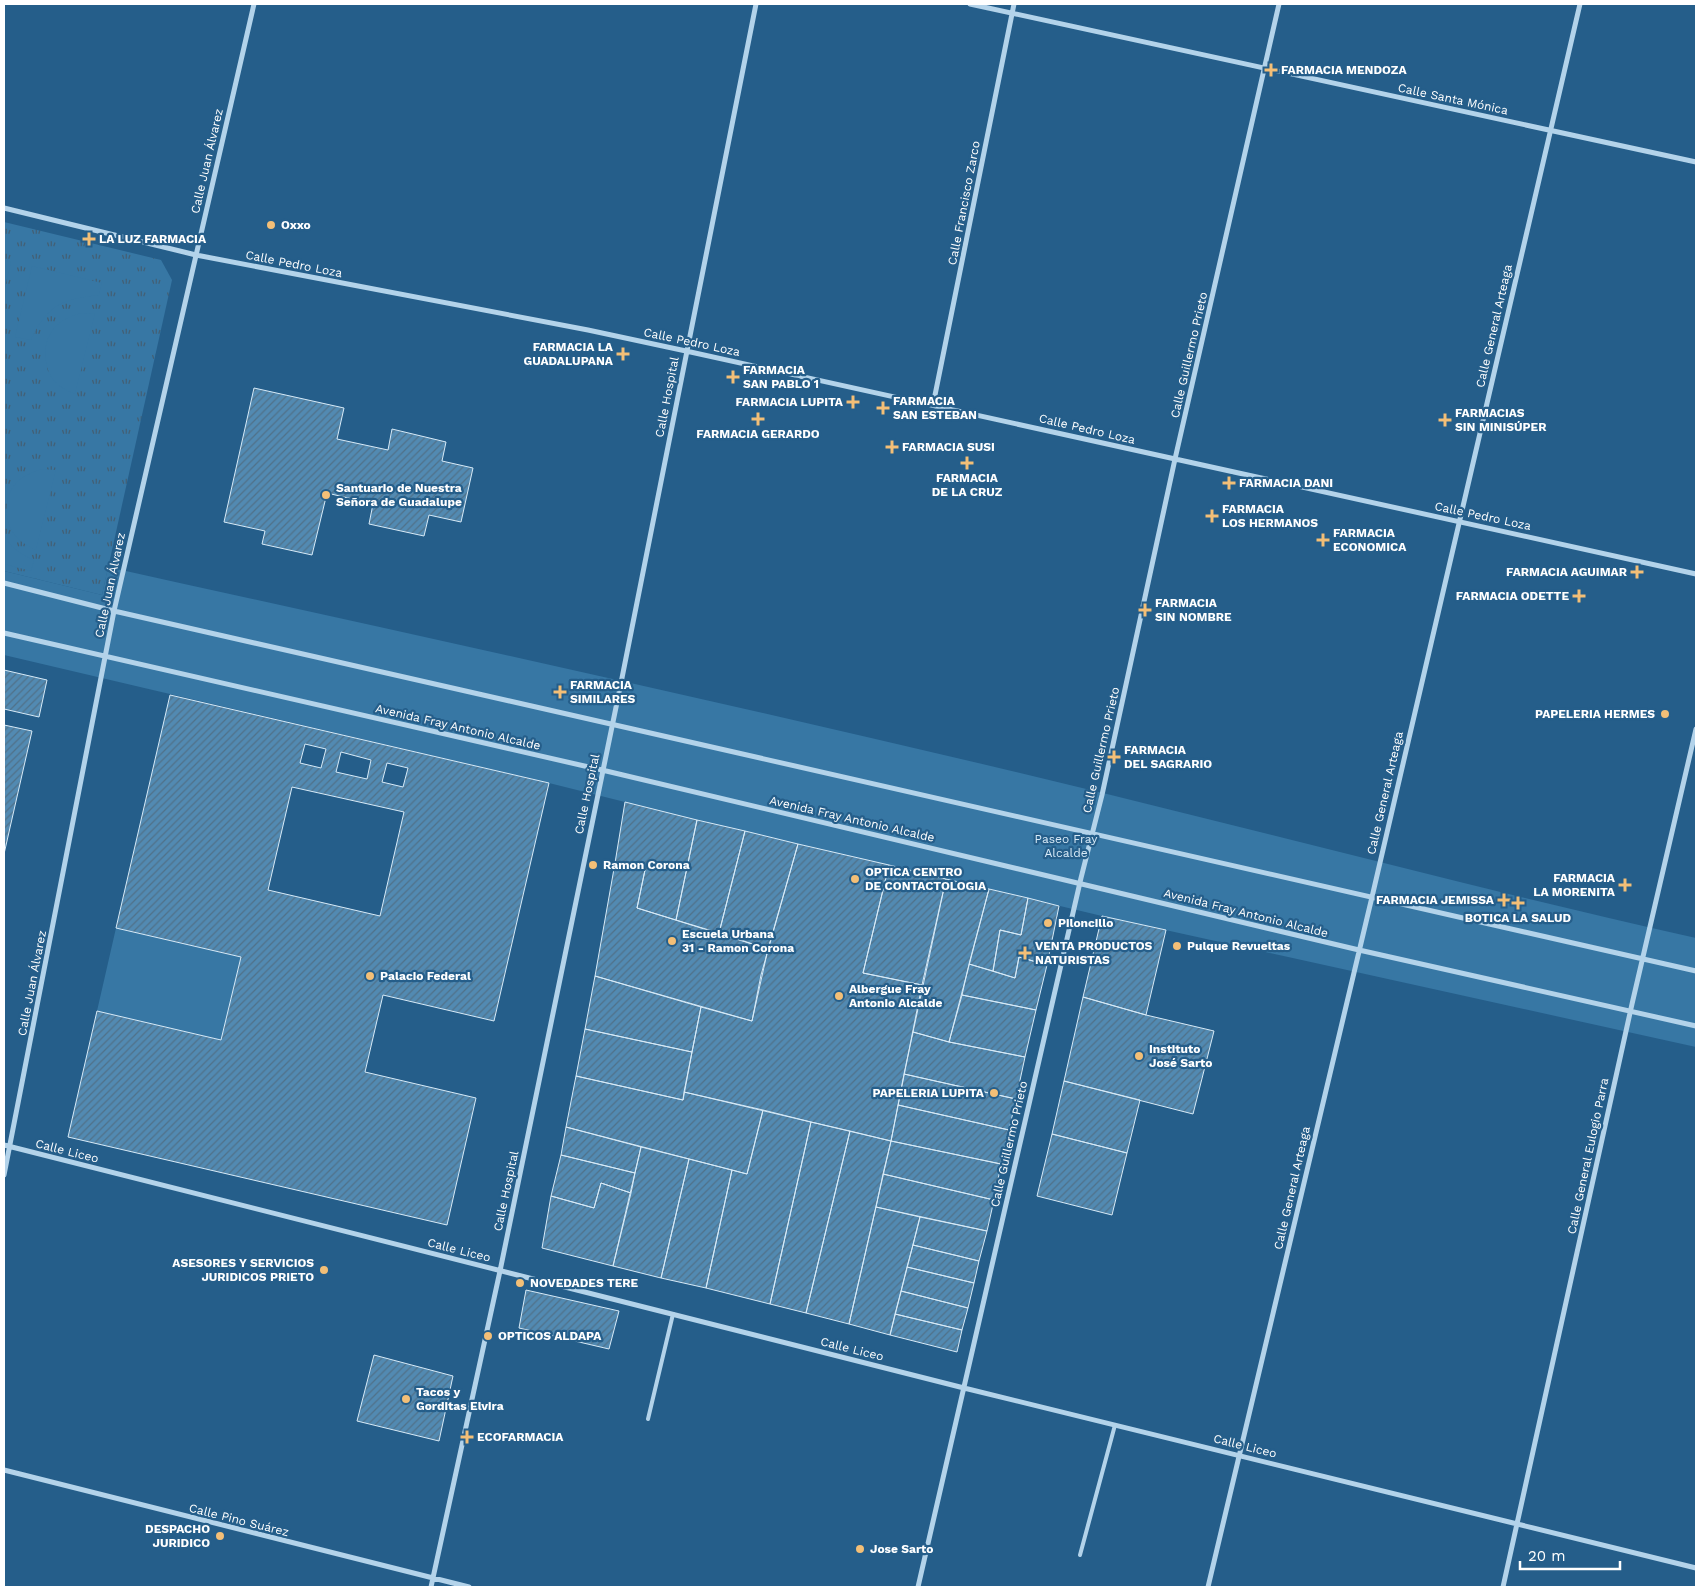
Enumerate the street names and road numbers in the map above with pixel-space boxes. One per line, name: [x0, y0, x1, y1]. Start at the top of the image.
street label: Calle Santa Mónica: [1397, 80, 1510, 118]
street label: Calle Juan Álvarez: [188, 107, 226, 215]
street label: Calle Francisco Zarco: [945, 140, 983, 266]
street label: Calle Pedro Loza: [244, 248, 344, 280]
street label: Calle General Arteaga: [1473, 263, 1515, 389]
street label: Calle Guillermo Prieto: [1168, 291, 1210, 419]
street label: Calle Pedro Loza: [642, 325, 742, 359]
street label: Calle Hospital: [652, 355, 682, 439]
street label: Calle Pedro Loza: [1038, 411, 1137, 447]
street label: Calle Pedro Loza: [1433, 499, 1533, 533]
street label: Calle Juan Álvarez: [92, 531, 128, 639]
street label: Calle Guillermo Prieto: [1080, 686, 1122, 814]
street label: Avenida Fray Antonio Alcalde: [374, 701, 542, 753]
street label: Calle General Arteaga: [1364, 730, 1406, 856]
street label: Calle Hospital: [572, 752, 602, 835]
street label: Avenida Fray Antonio Alcalde: [768, 793, 936, 845]
street label: Avenida Fray Antonio Alcalde: [1162, 886, 1330, 940]
street label: Calle Juan Álvarez: [15, 929, 49, 1037]
street label: Calle General Eulogio Parra: [1565, 1076, 1611, 1235]
street label: Calle Guillermo Prieto: [988, 1080, 1030, 1208]
street label: Calle General Arteaga: [1271, 1125, 1313, 1251]
street label: Calle Liceo: [34, 1136, 100, 1166]
street label: Calle Hospital: [491, 1149, 521, 1232]
street label: Calle Liceo: [426, 1235, 492, 1265]
street label: Calle Liceo: [819, 1334, 885, 1364]
street label: Calle Liceo: [1212, 1431, 1278, 1461]
street label: Calle Pino Suárez: [188, 1501, 290, 1539]

